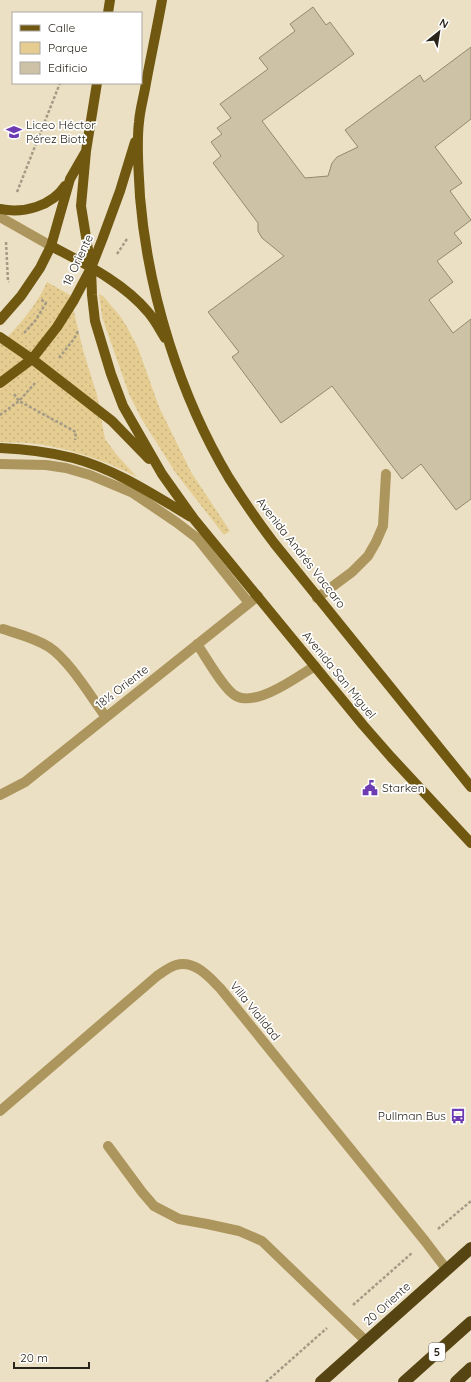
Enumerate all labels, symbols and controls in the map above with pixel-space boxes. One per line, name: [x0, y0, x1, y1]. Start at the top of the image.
legend: [12, 12, 142, 84]
north arrow: [419, 12, 459, 52]
text: N: [437, 15, 451, 31]
text: Calle: [48, 20, 76, 35]
text: Parque: [48, 40, 88, 55]
text: Edificio: [48, 60, 88, 75]
place label: Liceo Héctor Pérez Biott: [26, 117, 96, 146]
school or university icon: Liceo Héctor Pérez Biott: [5, 123, 23, 141]
street label: 18 Oriente: [59, 231, 96, 288]
street label: Avenida Andrés Vaccaro: [254, 494, 349, 611]
street label: Avenida San Miguel: [299, 628, 379, 721]
street label: 18½ Oriente: [92, 661, 151, 712]
public building icon: Starken: [361, 779, 379, 797]
place label: Starken: [382, 780, 425, 795]
street label: Villa Vialidad: [227, 978, 284, 1043]
bus stop icon: Pullman Bus: [449, 1107, 467, 1125]
place label: Pullman Bus: [378, 1108, 446, 1123]
street label: 20 Oriente: [360, 1279, 413, 1329]
road number: 5: [429, 1343, 445, 1361]
scale bar: [14, 1344, 89, 1370]
text: 20 m: [20, 1350, 48, 1365]

